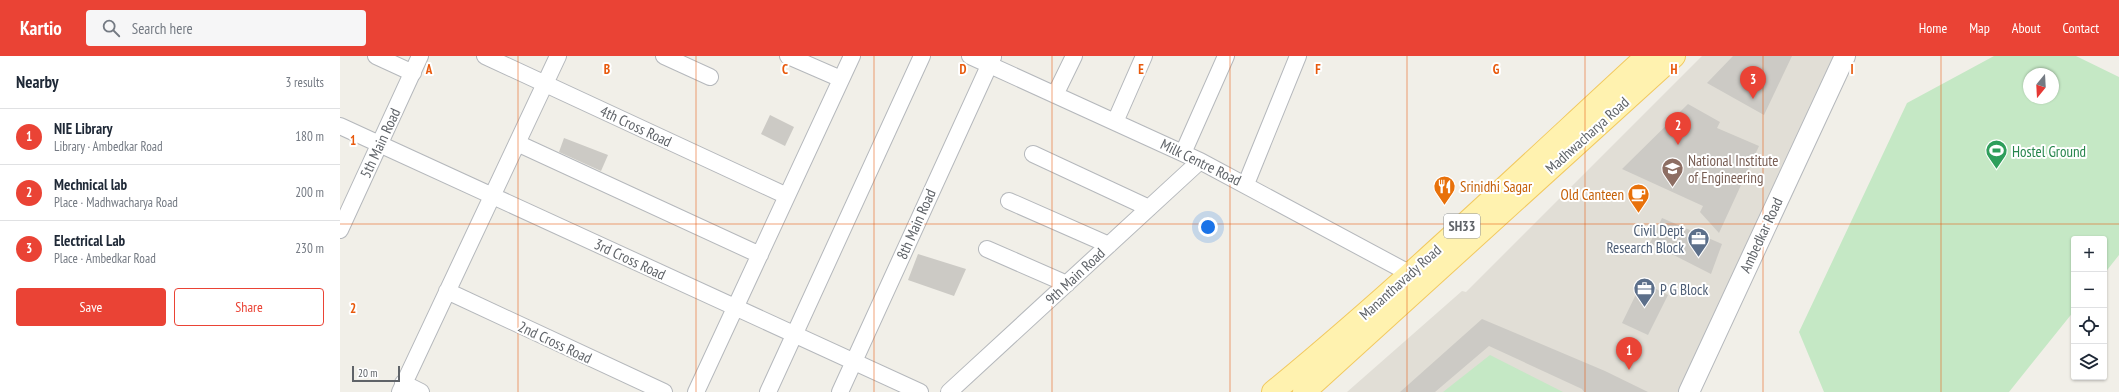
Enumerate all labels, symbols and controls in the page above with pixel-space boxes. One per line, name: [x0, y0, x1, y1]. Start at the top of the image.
search box: [86, 10, 366, 46]
text: Kartio: [20, 16, 62, 40]
icon: search: [100, 17, 122, 39]
text: Search here: [132, 19, 193, 38]
text: Home: [1919, 19, 1947, 37]
text: Map: [1969, 19, 1990, 37]
text: About: [2012, 19, 2041, 37]
text: Contact: [2063, 19, 2099, 37]
text: A: [425, 61, 433, 78]
text: B: [604, 61, 610, 78]
text: C: [782, 61, 788, 78]
text: D: [960, 61, 967, 78]
text: E: [1138, 61, 1144, 78]
text: F: [1315, 61, 1321, 78]
text: G: [1493, 61, 1500, 78]
text: H: [1671, 61, 1678, 78]
text: I: [1850, 61, 1854, 78]
pin: 3: [1740, 66, 1766, 99]
north arrow: [2023, 68, 2059, 104]
text: Nearby: [16, 71, 59, 93]
text: 3 results: [285, 74, 324, 91]
street label: Madhwacharya Road: [1541, 92, 1633, 178]
street label: 4th Cross Road: [597, 101, 675, 151]
street label: 5th Main Road: [356, 105, 404, 181]
pin: 2: [1665, 112, 1691, 145]
text: NIE Library: [54, 119, 113, 138]
text: 1: [26, 128, 32, 145]
text: 180 m: [295, 128, 324, 145]
text: 1: [350, 132, 356, 149]
street label: Milk Centre Road: [1158, 134, 1244, 190]
text: Library · Ambedkar Road: [54, 138, 163, 155]
sports icon: Hostel Ground: [1984, 138, 2010, 171]
place label: Hostel Ground: [2012, 142, 2086, 161]
place label: National Institute of Engineering: [1688, 151, 1779, 187]
school or university icon: National Institute of Engineering: [1660, 156, 1686, 189]
restaurant icon: Srinidhi Sagar: [1431, 173, 1457, 206]
text: Mechnical lab: [54, 175, 127, 194]
place label: Srinidhi Sagar: [1460, 177, 1533, 196]
cafe icon: Old Canteen: [1626, 181, 1652, 214]
text: 2: [26, 184, 32, 201]
text: 200 m: [295, 184, 324, 201]
place label: Old Canteen: [1560, 185, 1624, 204]
street label: 8th Main Road: [892, 186, 940, 262]
text: Place · Madhwacharya Road: [54, 194, 178, 211]
street label: Ambedkar Road: [1735, 194, 1787, 276]
road number: SH33: [1444, 214, 1480, 238]
your location: [1198, 217, 1218, 237]
place label: Civil Dept Research Block: [1606, 221, 1684, 257]
office icon: Civil Dept Research Block: [1686, 226, 1712, 259]
text: Electrical Lab: [54, 231, 125, 250]
street label: 3rd Cross Road: [591, 234, 669, 284]
map controls: [2071, 236, 2107, 380]
button: +: [2071, 236, 2107, 272]
text: 3: [26, 240, 32, 257]
text: 230 m: [295, 240, 324, 257]
street label: Mananthavady Road: [1355, 240, 1445, 324]
street label: 9th Main Road: [1041, 244, 1109, 308]
text: Place · Ambedkar Road: [54, 250, 156, 267]
button: −: [2071, 272, 2107, 308]
office icon: P G Block: [1632, 276, 1658, 309]
place label: P G Block: [1660, 280, 1708, 299]
button: Save: [16, 288, 166, 326]
button: Share: [174, 288, 324, 326]
text: 2: [350, 300, 356, 317]
button: locate: [2071, 308, 2107, 344]
street label: 2nd Cross Road: [515, 317, 595, 367]
pin: 1: [1616, 337, 1642, 370]
button: layers: [2071, 344, 2107, 380]
scale bar: [352, 364, 400, 383]
text: 20 m: [358, 366, 377, 380]

